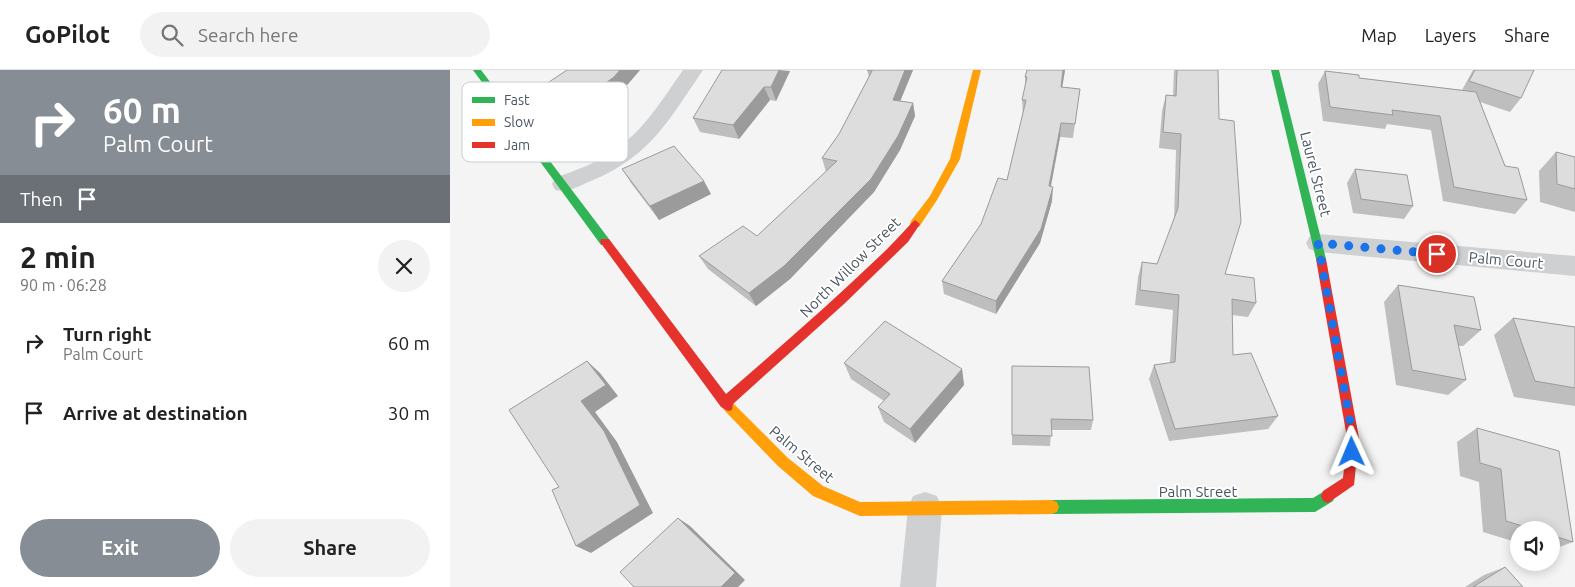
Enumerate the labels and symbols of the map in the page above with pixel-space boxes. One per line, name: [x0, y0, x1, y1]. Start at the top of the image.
legend: [462, 82, 628, 162]
text: Fast: [504, 92, 530, 108]
text: Slow: [504, 114, 534, 130]
street label: Laurel Street: [1297, 130, 1335, 218]
text: Jam: [504, 137, 530, 153]
street label: North Willow Street: [796, 213, 904, 321]
pin: [1416, 233, 1458, 275]
street label: Palm Court: [1468, 248, 1544, 272]
street label: Palm Street: [766, 422, 838, 486]
position arrow: [1325, 425, 1377, 477]
street label: Palm Street: [1159, 483, 1237, 500]

